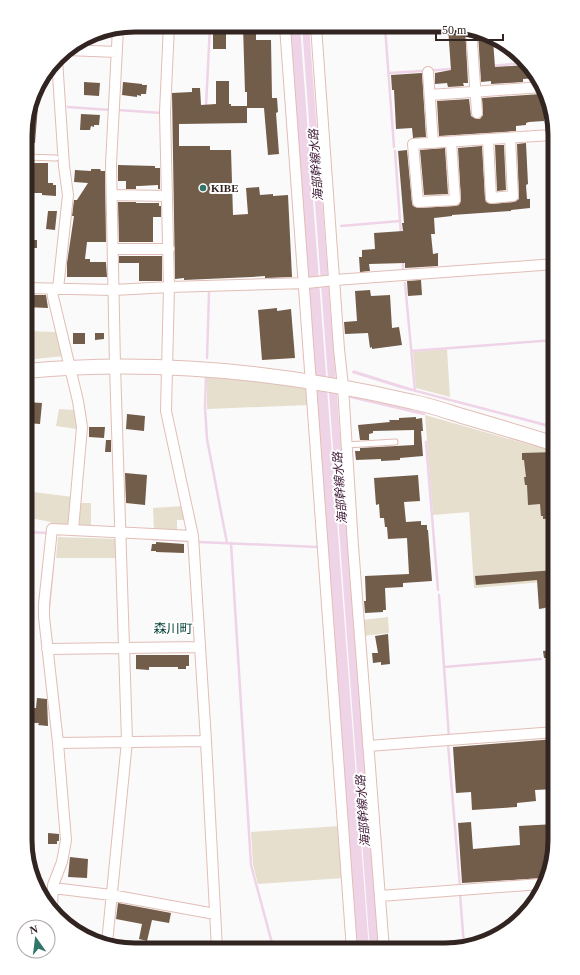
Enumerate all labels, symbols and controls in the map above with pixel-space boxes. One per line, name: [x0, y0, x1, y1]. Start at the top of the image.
scale bar: [436, 16, 503, 42]
text: 50 m: [442, 23, 467, 37]
water label: 海部幹線水路: [306, 128, 325, 201]
place label: KIBE: [211, 182, 239, 194]
marker: KIBE: [198, 183, 208, 193]
water label: 海部幹線水路: [330, 451, 349, 524]
district label: 森川町: [153, 621, 193, 636]
water label: 海部幹線水路: [353, 774, 372, 847]
north arrow: [16, 919, 56, 959]
text: N: [28, 923, 39, 936]

